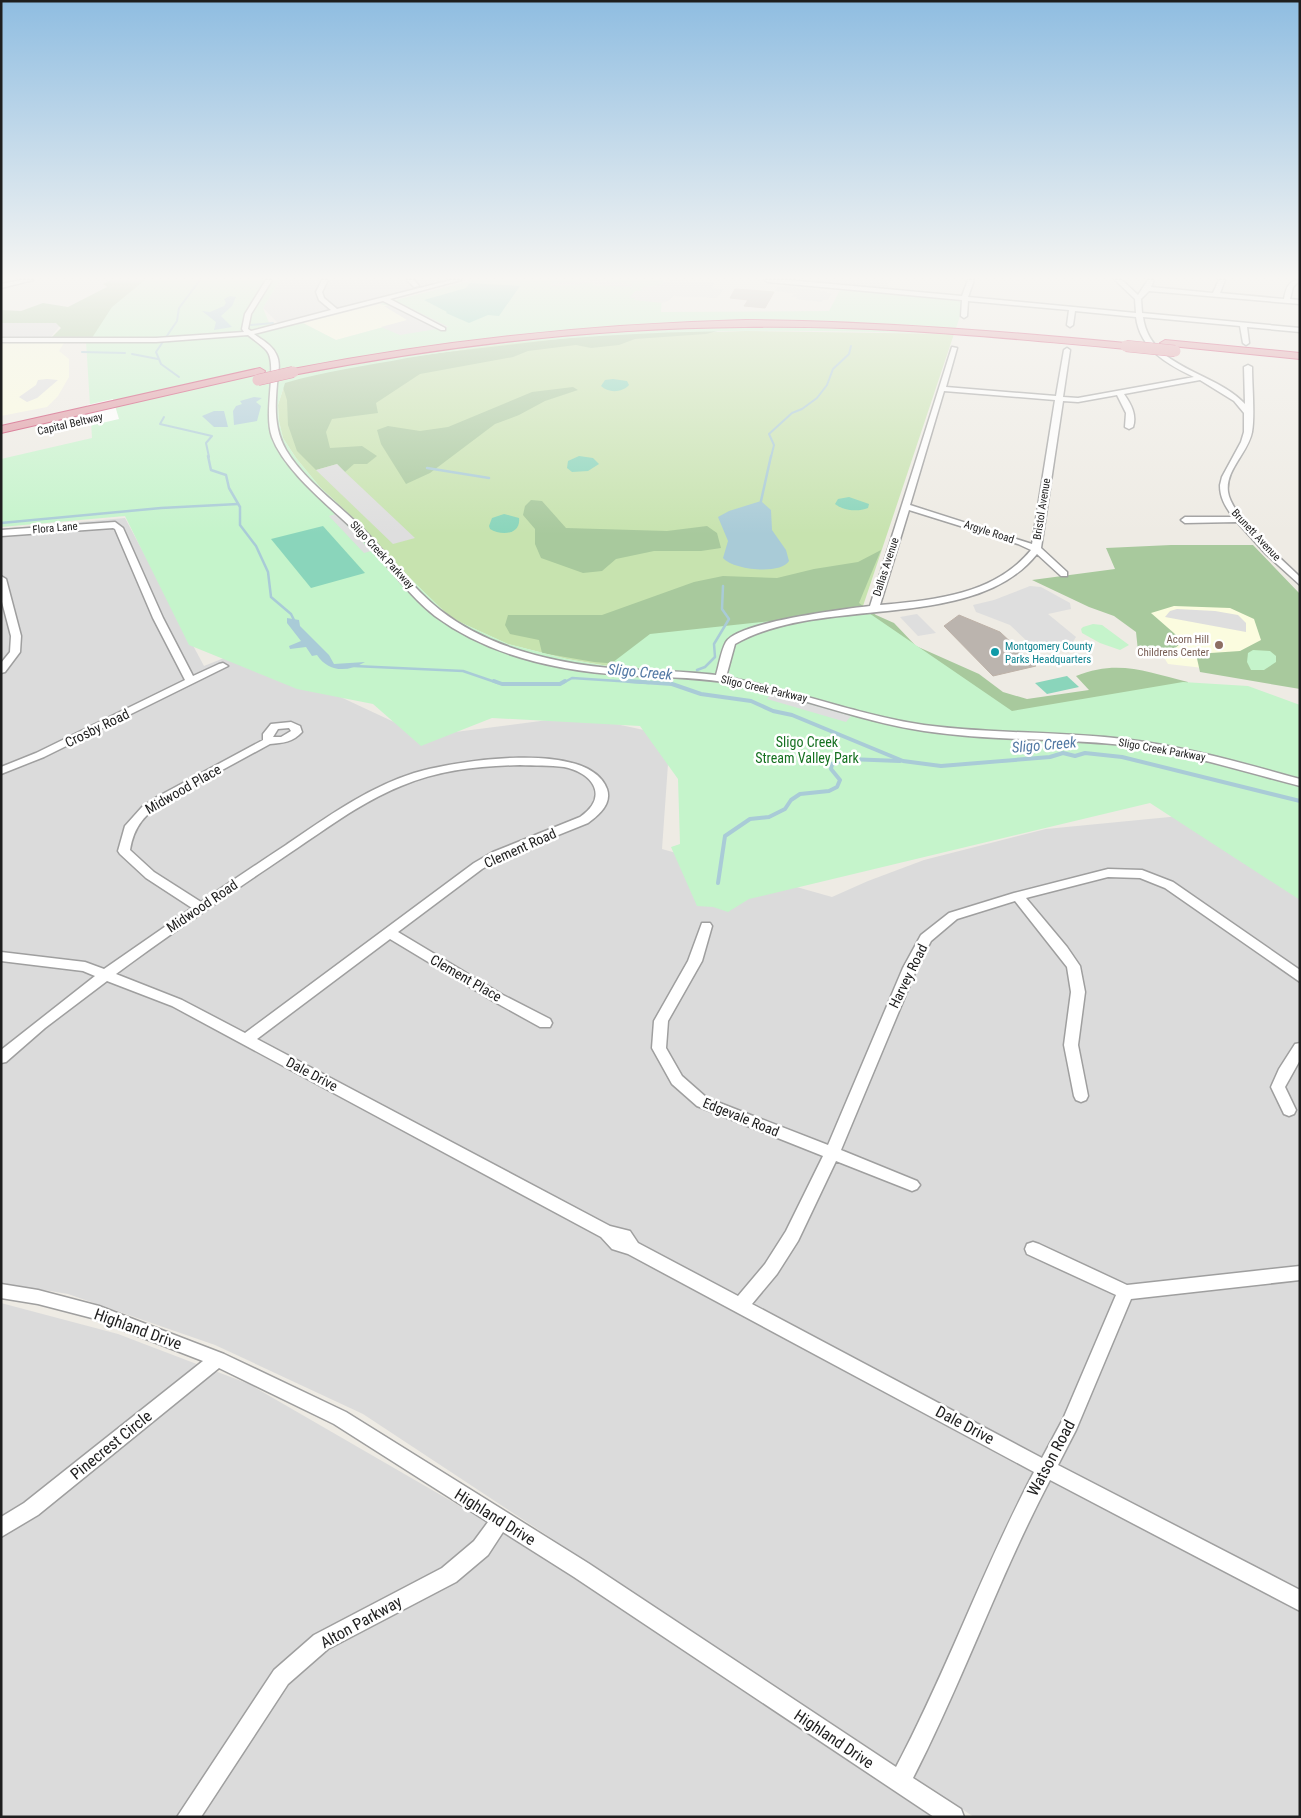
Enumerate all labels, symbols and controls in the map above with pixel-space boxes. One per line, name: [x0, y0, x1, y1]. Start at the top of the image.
street label: Capital Beltway: [36, 410, 104, 438]
street label: Bristol Avenue: [1031, 477, 1053, 541]
street label: Brunett Avenue: [1229, 506, 1283, 564]
street label: Sligo Creek Parkway: [347, 518, 417, 592]
street label: Argyle Road: [962, 518, 1016, 546]
street label: Flora Lane: [32, 520, 78, 536]
street label: Dallas Avenue: [870, 536, 902, 598]
place label: Acorn Hill Childrens Center: [1137, 633, 1210, 659]
marker: Acorn Hill Childrens Center: [1213, 639, 1225, 651]
place label: Montgomery County Parks Headquarters: [1005, 640, 1093, 666]
marker: Montgomery County Parks Headquarters: [989, 646, 1001, 658]
water label: Sligo Creek: [607, 660, 674, 684]
street label: Sligo Creek Parkway: [720, 673, 809, 705]
street label: Crosby Road: [62, 706, 132, 750]
water label: Sligo Creek: [1011, 733, 1078, 757]
park label: Sligo Creek Stream Valley Park: [755, 734, 860, 766]
street label: Sligo Creek Parkway: [1118, 736, 1207, 764]
street label: Midwood Place: [142, 761, 224, 817]
street label: Clement Road: [482, 825, 558, 871]
street label: Midwood Road: [163, 876, 241, 936]
street label: Harvey Road: [886, 941, 930, 1011]
street label: Clement Place: [428, 951, 505, 1005]
street label: Dale Drive: [284, 1054, 341, 1094]
street label: Edgevale Road: [701, 1094, 781, 1140]
street label: Highland Drive: [92, 1304, 184, 1354]
street label: Dale Drive: [932, 1402, 998, 1448]
street label: Pinecrest Circle: [66, 1406, 156, 1484]
street label: Watson Road: [1023, 1417, 1079, 1499]
street label: Highland Drive: [451, 1485, 539, 1549]
street label: Alton Parkway: [317, 1592, 405, 1652]
street label: Highland Drive: [791, 1705, 877, 1773]

